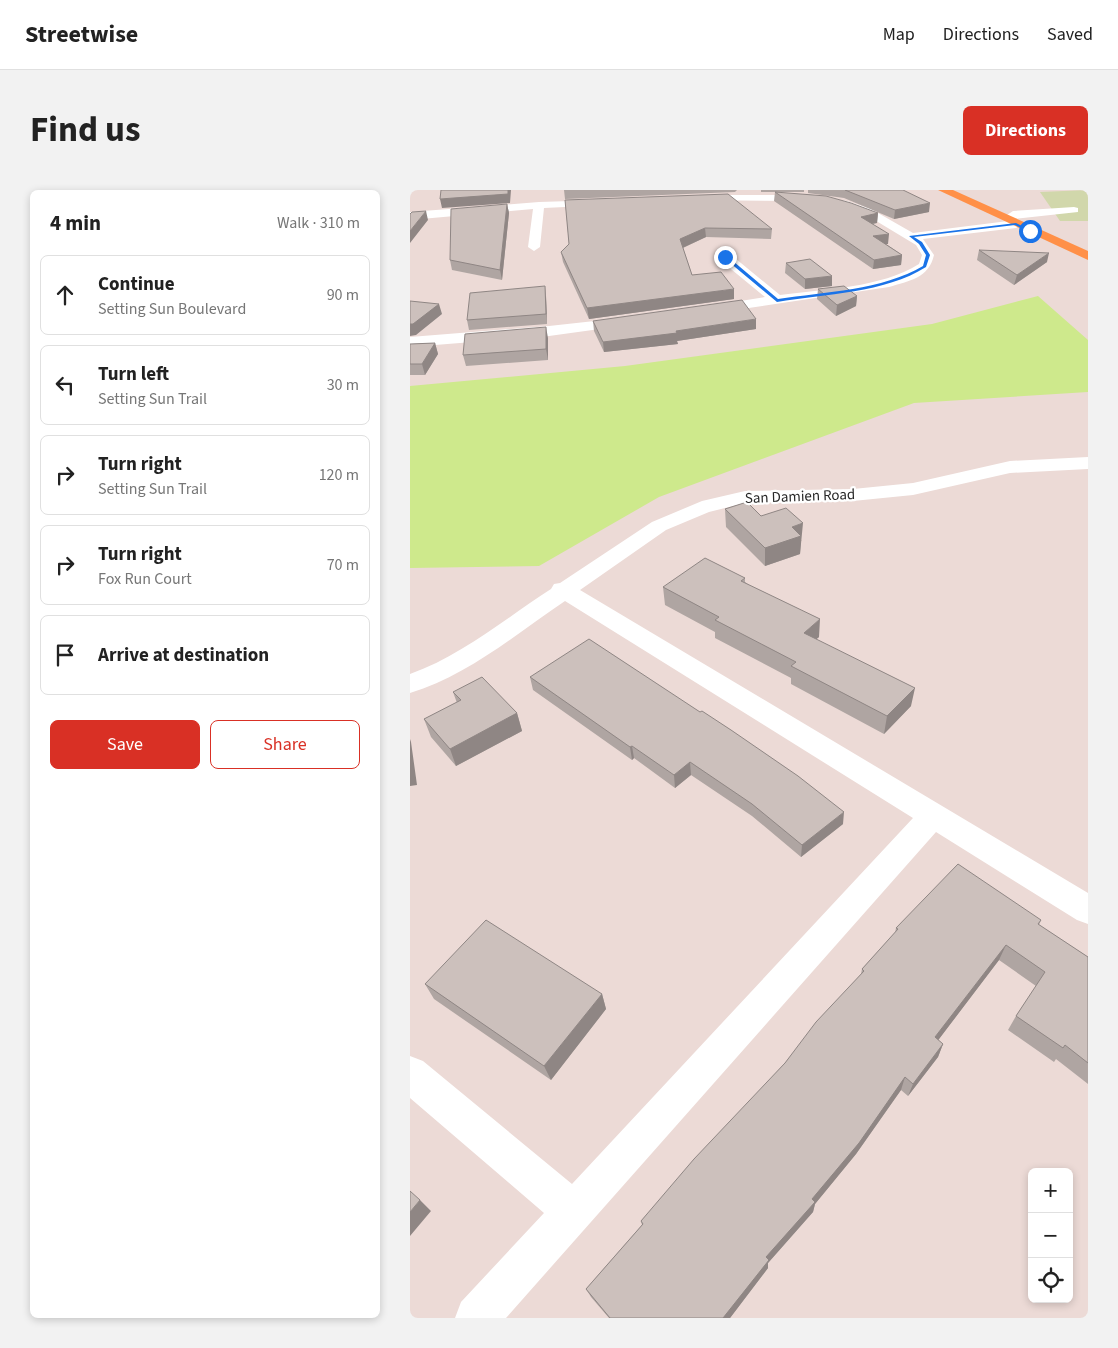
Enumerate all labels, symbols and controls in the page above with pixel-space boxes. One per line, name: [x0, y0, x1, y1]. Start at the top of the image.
text: Streetwise: [25, 17, 138, 52]
text: Map: [883, 22, 915, 47]
text: Directions: [943, 22, 1019, 47]
text: Saved: [1047, 22, 1093, 47]
text: Find us: [30, 105, 140, 155]
button: Directions: [963, 106, 1088, 155]
text: 4 min: [50, 208, 101, 238]
text: Walk · 310 m: [277, 212, 360, 234]
route start: [1019, 220, 1042, 243]
route end: [714, 246, 737, 269]
text: Continue: [98, 271, 175, 298]
icon: ahead: [51, 281, 79, 309]
text: 90 m: [327, 284, 359, 306]
text: Setting Sun Boulevard: [98, 298, 246, 320]
text: Turn left: [98, 361, 169, 388]
icon: left: [51, 371, 79, 399]
text: 30 m: [327, 374, 359, 396]
text: Setting Sun Trail: [98, 388, 207, 410]
text: Turn right: [98, 451, 182, 478]
icon: right: [51, 461, 79, 489]
text: 120 m: [319, 464, 359, 486]
text: Setting Sun Trail: [98, 478, 207, 500]
street label: San Damien Road: [744, 484, 856, 509]
text: Turn right: [98, 541, 182, 568]
icon: right: [51, 551, 79, 579]
text: 70 m: [327, 554, 359, 576]
text: Fox Run Court: [98, 568, 192, 590]
icon: arrive: [51, 641, 79, 669]
text: Arrive at destination: [98, 642, 269, 669]
button: Save: [50, 720, 200, 769]
button: Share: [210, 720, 360, 769]
map controls: [1028, 1168, 1073, 1303]
button: +: [1028, 1168, 1073, 1213]
button: −: [1028, 1213, 1073, 1258]
button: locate: [1028, 1258, 1073, 1303]

